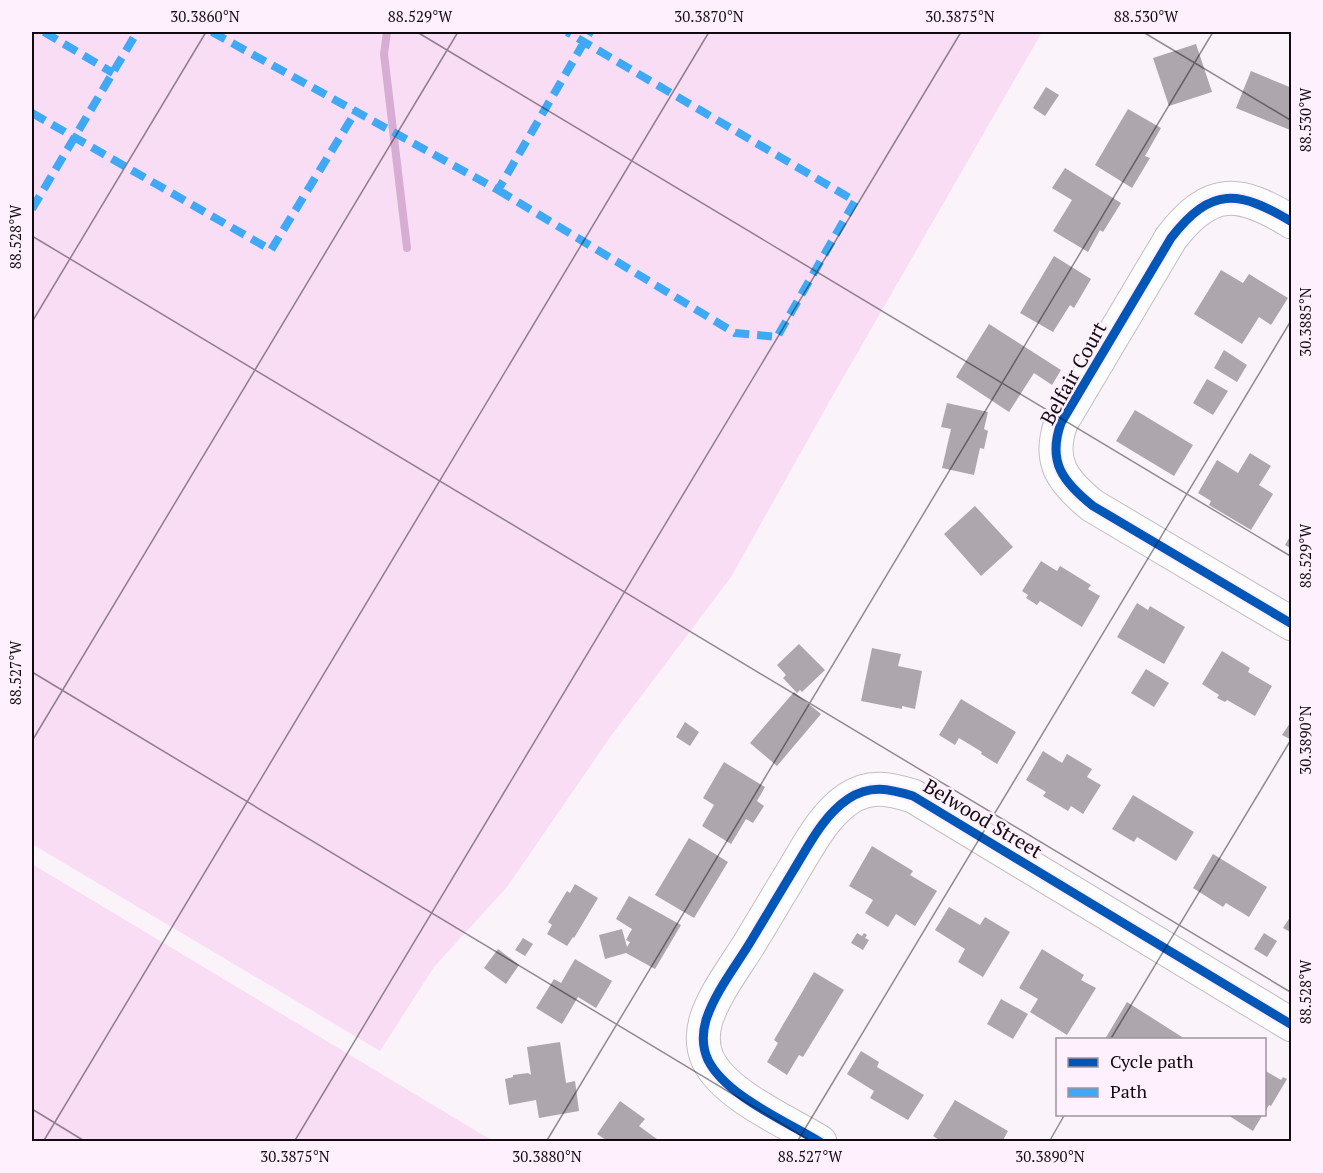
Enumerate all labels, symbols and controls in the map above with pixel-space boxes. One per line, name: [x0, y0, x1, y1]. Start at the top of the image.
text: 30.3860°N: [170, 6, 240, 26]
text: 88.529°W: [388, 6, 453, 26]
text: 30.3870°N: [674, 6, 744, 26]
text: 30.3875°N: [925, 6, 995, 26]
text: 88.530°W: [1114, 6, 1179, 26]
text: 88.530°W: [1295, 87, 1315, 152]
text: 88.528°W: [5, 204, 25, 269]
text: 30.3885°N: [1295, 287, 1315, 357]
street label: Belfair Court: [1034, 316, 1113, 429]
text: 88.529°W: [1295, 523, 1315, 588]
text: 88.527°W: [5, 640, 25, 705]
text: 30.3890°N: [1295, 705, 1315, 775]
street label: Belwood Street: [919, 772, 1048, 864]
text: 88.528°W: [1295, 959, 1315, 1024]
legend: [1056, 1038, 1266, 1116]
text: Cycle path: [1110, 1049, 1194, 1073]
text: Path: [1110, 1079, 1147, 1103]
text: 30.3875°N: [260, 1146, 330, 1166]
text: 30.3880°N: [512, 1146, 582, 1166]
text: 88.527°W: [778, 1146, 843, 1166]
text: 30.3890°N: [1015, 1146, 1085, 1166]

